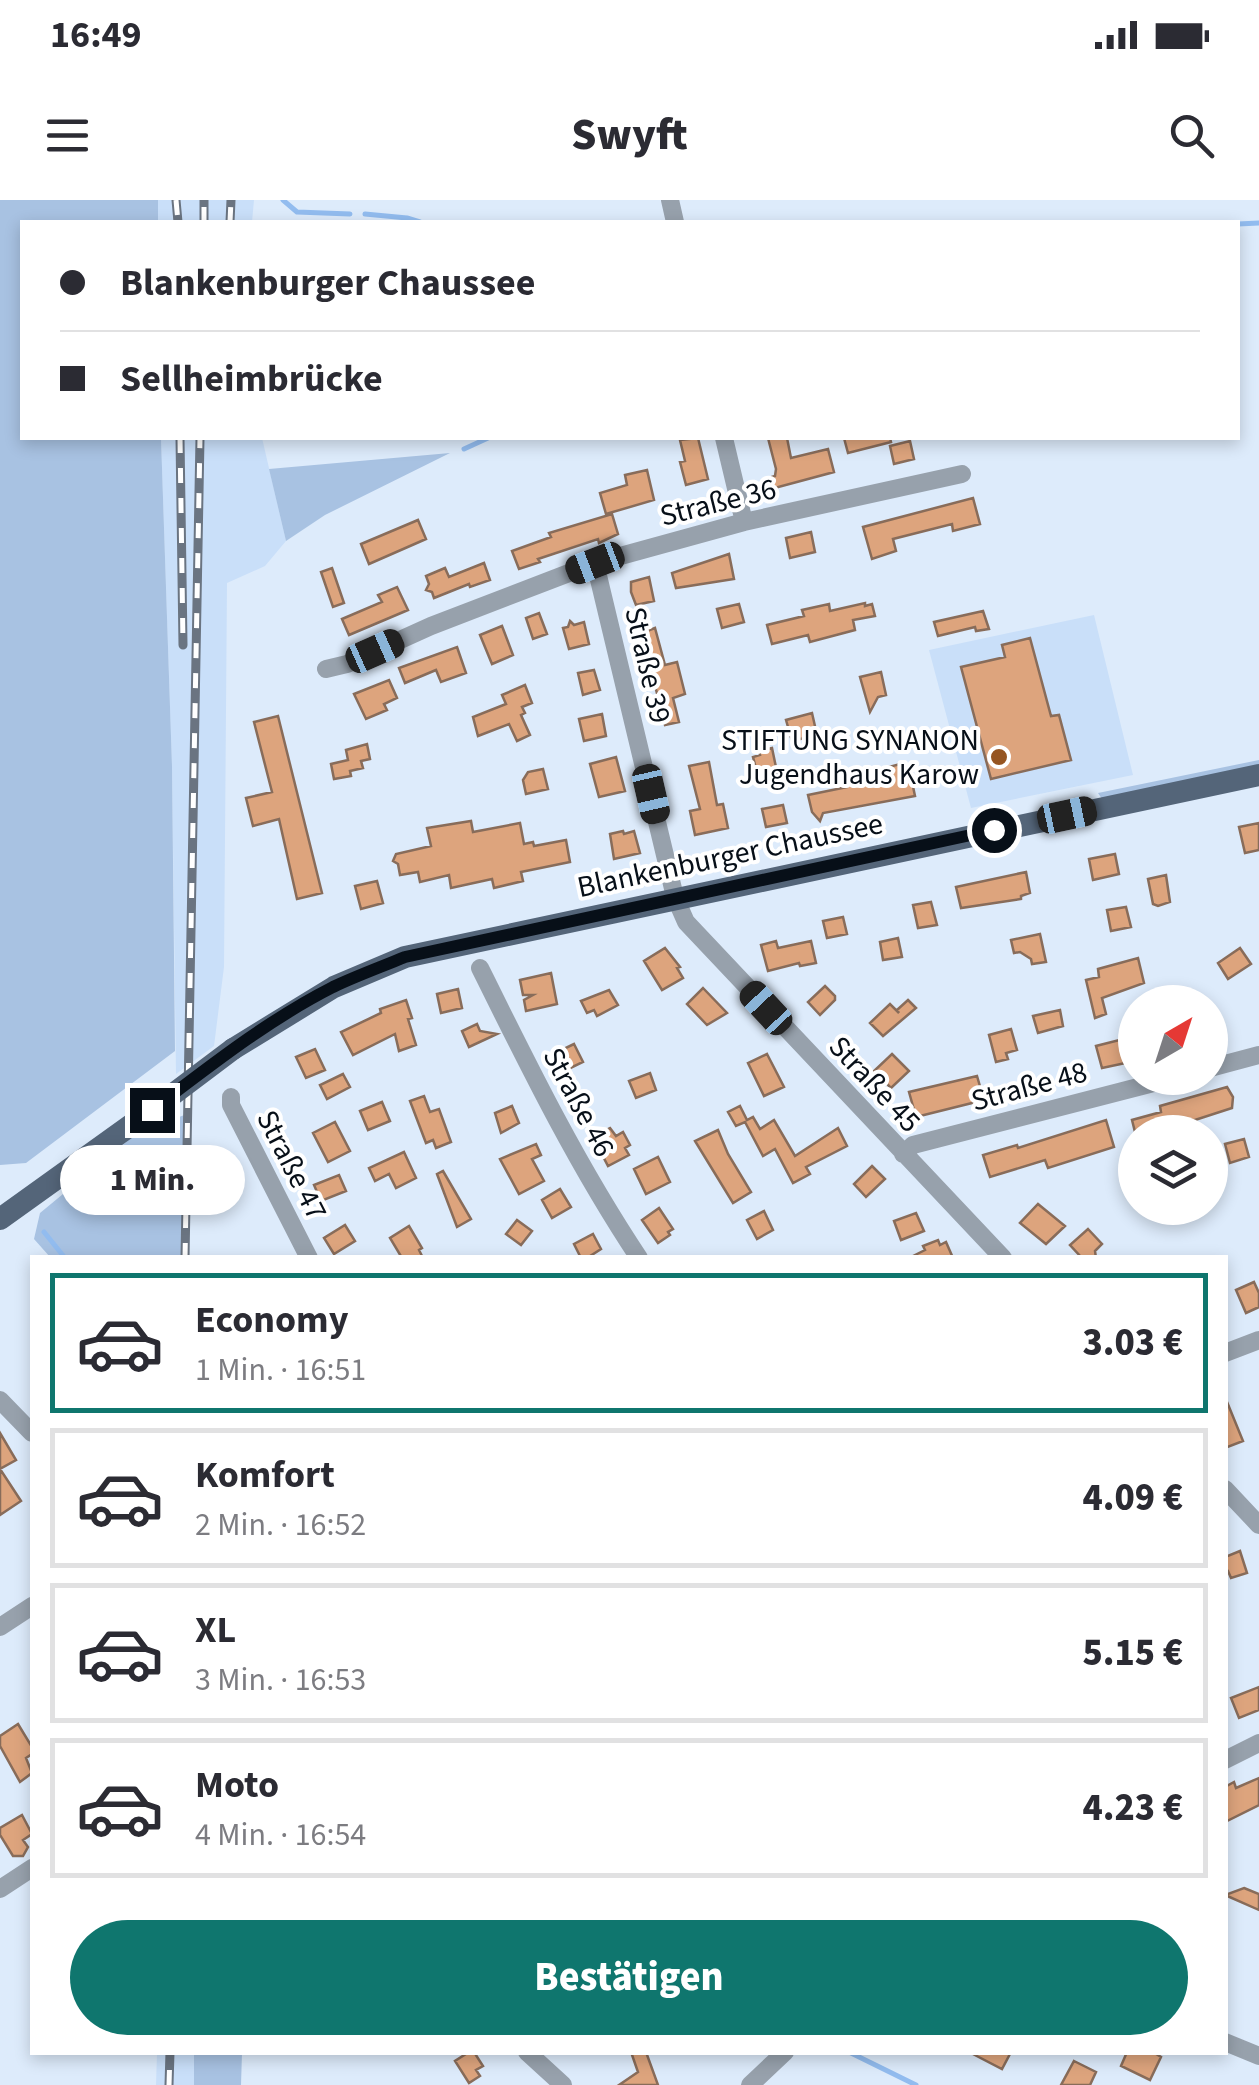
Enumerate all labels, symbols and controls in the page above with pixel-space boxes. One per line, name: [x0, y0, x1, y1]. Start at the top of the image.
text: 16:49: [50, 8, 142, 62]
text: Swyft: [571, 103, 688, 167]
icon: menu: [40, 108, 95, 163]
icon: search: [1164, 108, 1219, 163]
text: Blankenburger Chaussee: [120, 256, 535, 310]
text: Sellheimbrücke: [120, 352, 383, 406]
street label: Straße 36: [656, 467, 781, 538]
car: [562, 538, 628, 588]
street label: Straße 39: [613, 603, 682, 728]
car: [341, 625, 409, 677]
place label: STIFTUNG SYNANON Jugendhaus Karow: [721, 719, 979, 796]
marker: STIFTUNG SYNANON Jugendhaus Karow: [988, 746, 1010, 768]
car: [630, 761, 672, 827]
car: [1035, 794, 1099, 836]
street label: Blankenburger Chaussee: [573, 802, 887, 909]
route start: [972, 808, 1017, 853]
car: [735, 976, 797, 1040]
north arrow: [1118, 985, 1228, 1095]
map controls: [1118, 985, 1228, 1225]
street label: Straße 45: [819, 1026, 931, 1142]
street label: Straße 46: [532, 1040, 625, 1165]
street label: Straße 48: [966, 1050, 1092, 1123]
route end: [130, 1088, 175, 1133]
street label: Straße 47: [246, 1103, 338, 1228]
button: layers: [1118, 1115, 1228, 1225]
callout: 1 Min.: [59, 1145, 244, 1215]
text: 1 Min.: [110, 1157, 195, 1203]
text: Economy: [195, 1293, 348, 1347]
icon: car: [75, 1298, 165, 1388]
text: 3.03 €: [1082, 1316, 1183, 1370]
text: 1 Min. · 16:51: [195, 1347, 366, 1393]
text: Komfort: [195, 1448, 335, 1502]
icon: car: [75, 1453, 165, 1543]
text: 4.09 €: [1082, 1471, 1183, 1525]
text: 2 Min. · 16:52: [195, 1502, 366, 1548]
text: XL: [195, 1603, 236, 1657]
icon: car: [75, 1608, 165, 1698]
text: 5.15 €: [1082, 1626, 1183, 1680]
text: 3 Min. · 16:53: [195, 1657, 366, 1703]
text: Moto: [195, 1758, 279, 1812]
icon: car: [75, 1763, 165, 1853]
text: 4.23 €: [1082, 1781, 1183, 1835]
text: 4 Min. · 16:54: [195, 1812, 366, 1858]
button: Bestätigen: [70, 1920, 1188, 2035]

